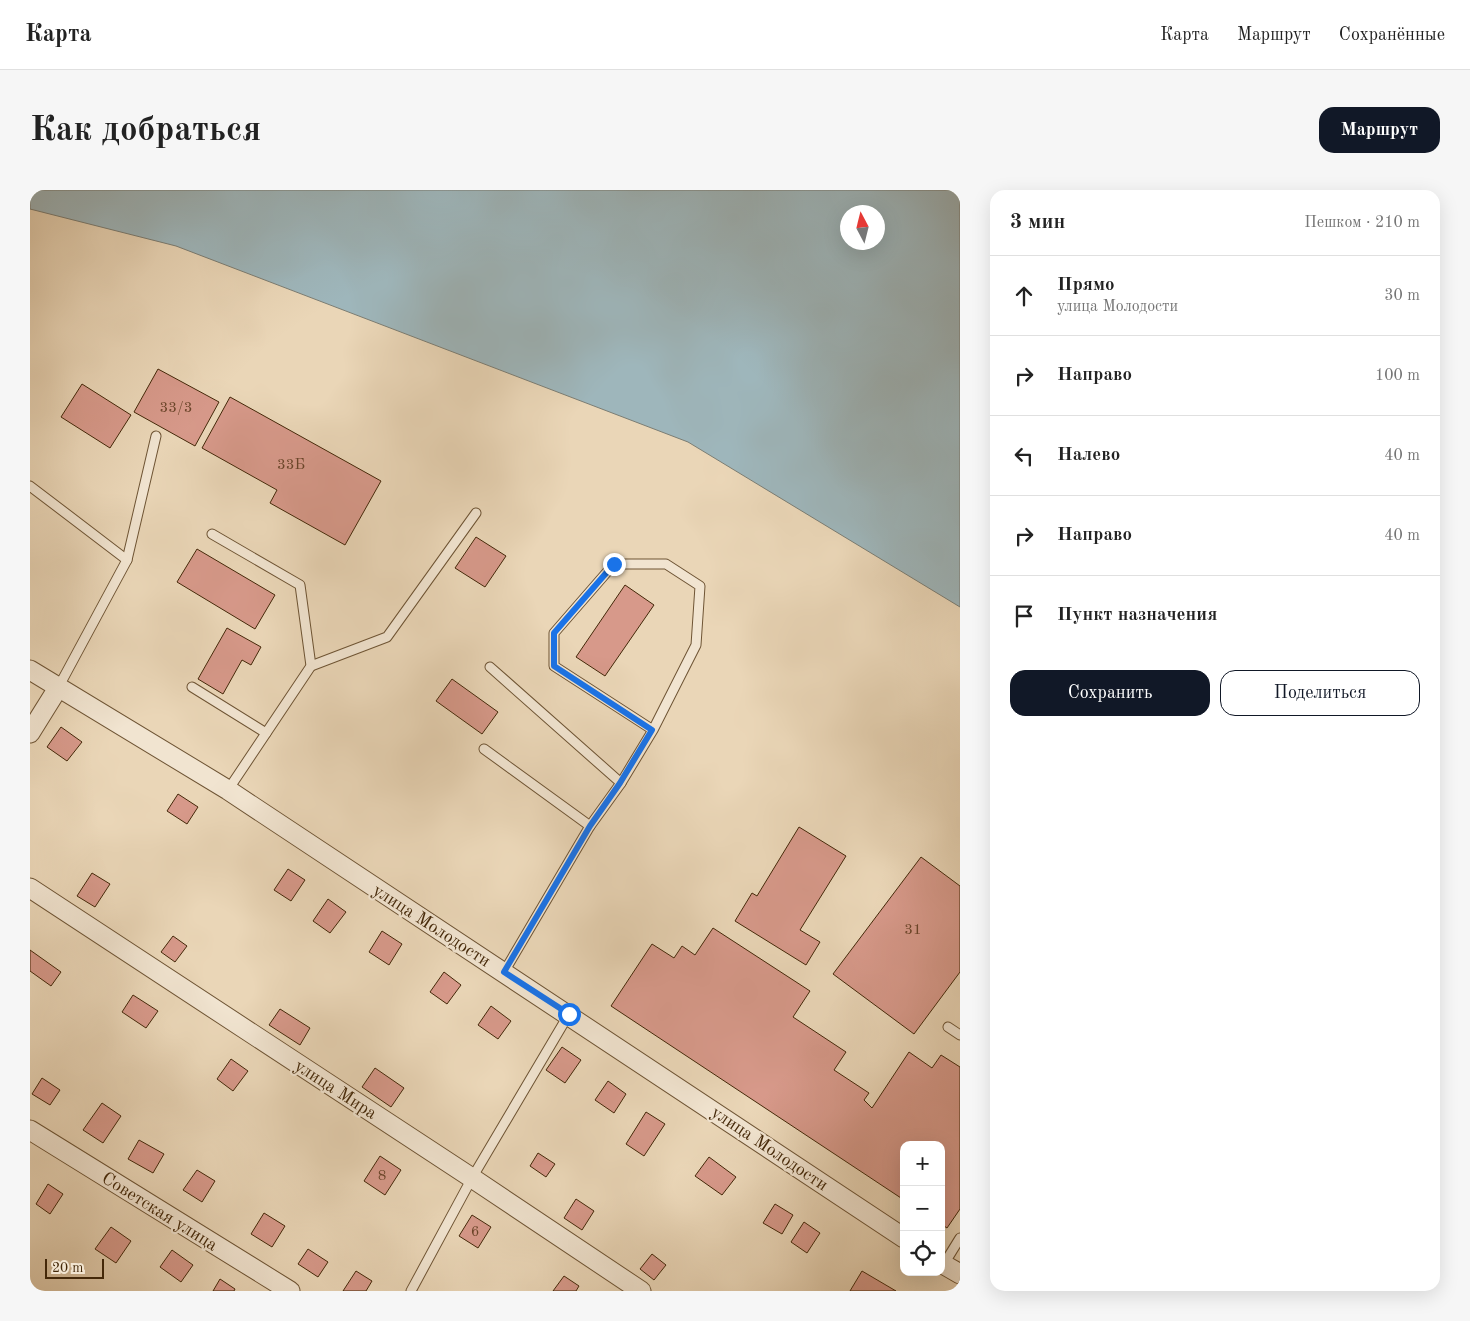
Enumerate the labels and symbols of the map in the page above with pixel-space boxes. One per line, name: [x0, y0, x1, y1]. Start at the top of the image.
north arrow: [840, 205, 885, 250]
house number: 33/3: [160, 401, 192, 416]
house number: 33Б: [277, 458, 305, 473]
route end: [603, 553, 626, 576]
street label: улица Молодости: [369, 881, 494, 971]
house number: 31: [904, 923, 922, 938]
route start: [558, 1003, 581, 1026]
street label: улица Мира: [291, 1057, 380, 1123]
street label: улица Молодости: [708, 1103, 831, 1194]
street label: Советская улица: [98, 1169, 221, 1255]
house number: 8: [378, 1169, 386, 1184]
house number: 6: [471, 1225, 479, 1240]
scale bar: [45, 1256, 104, 1279]

